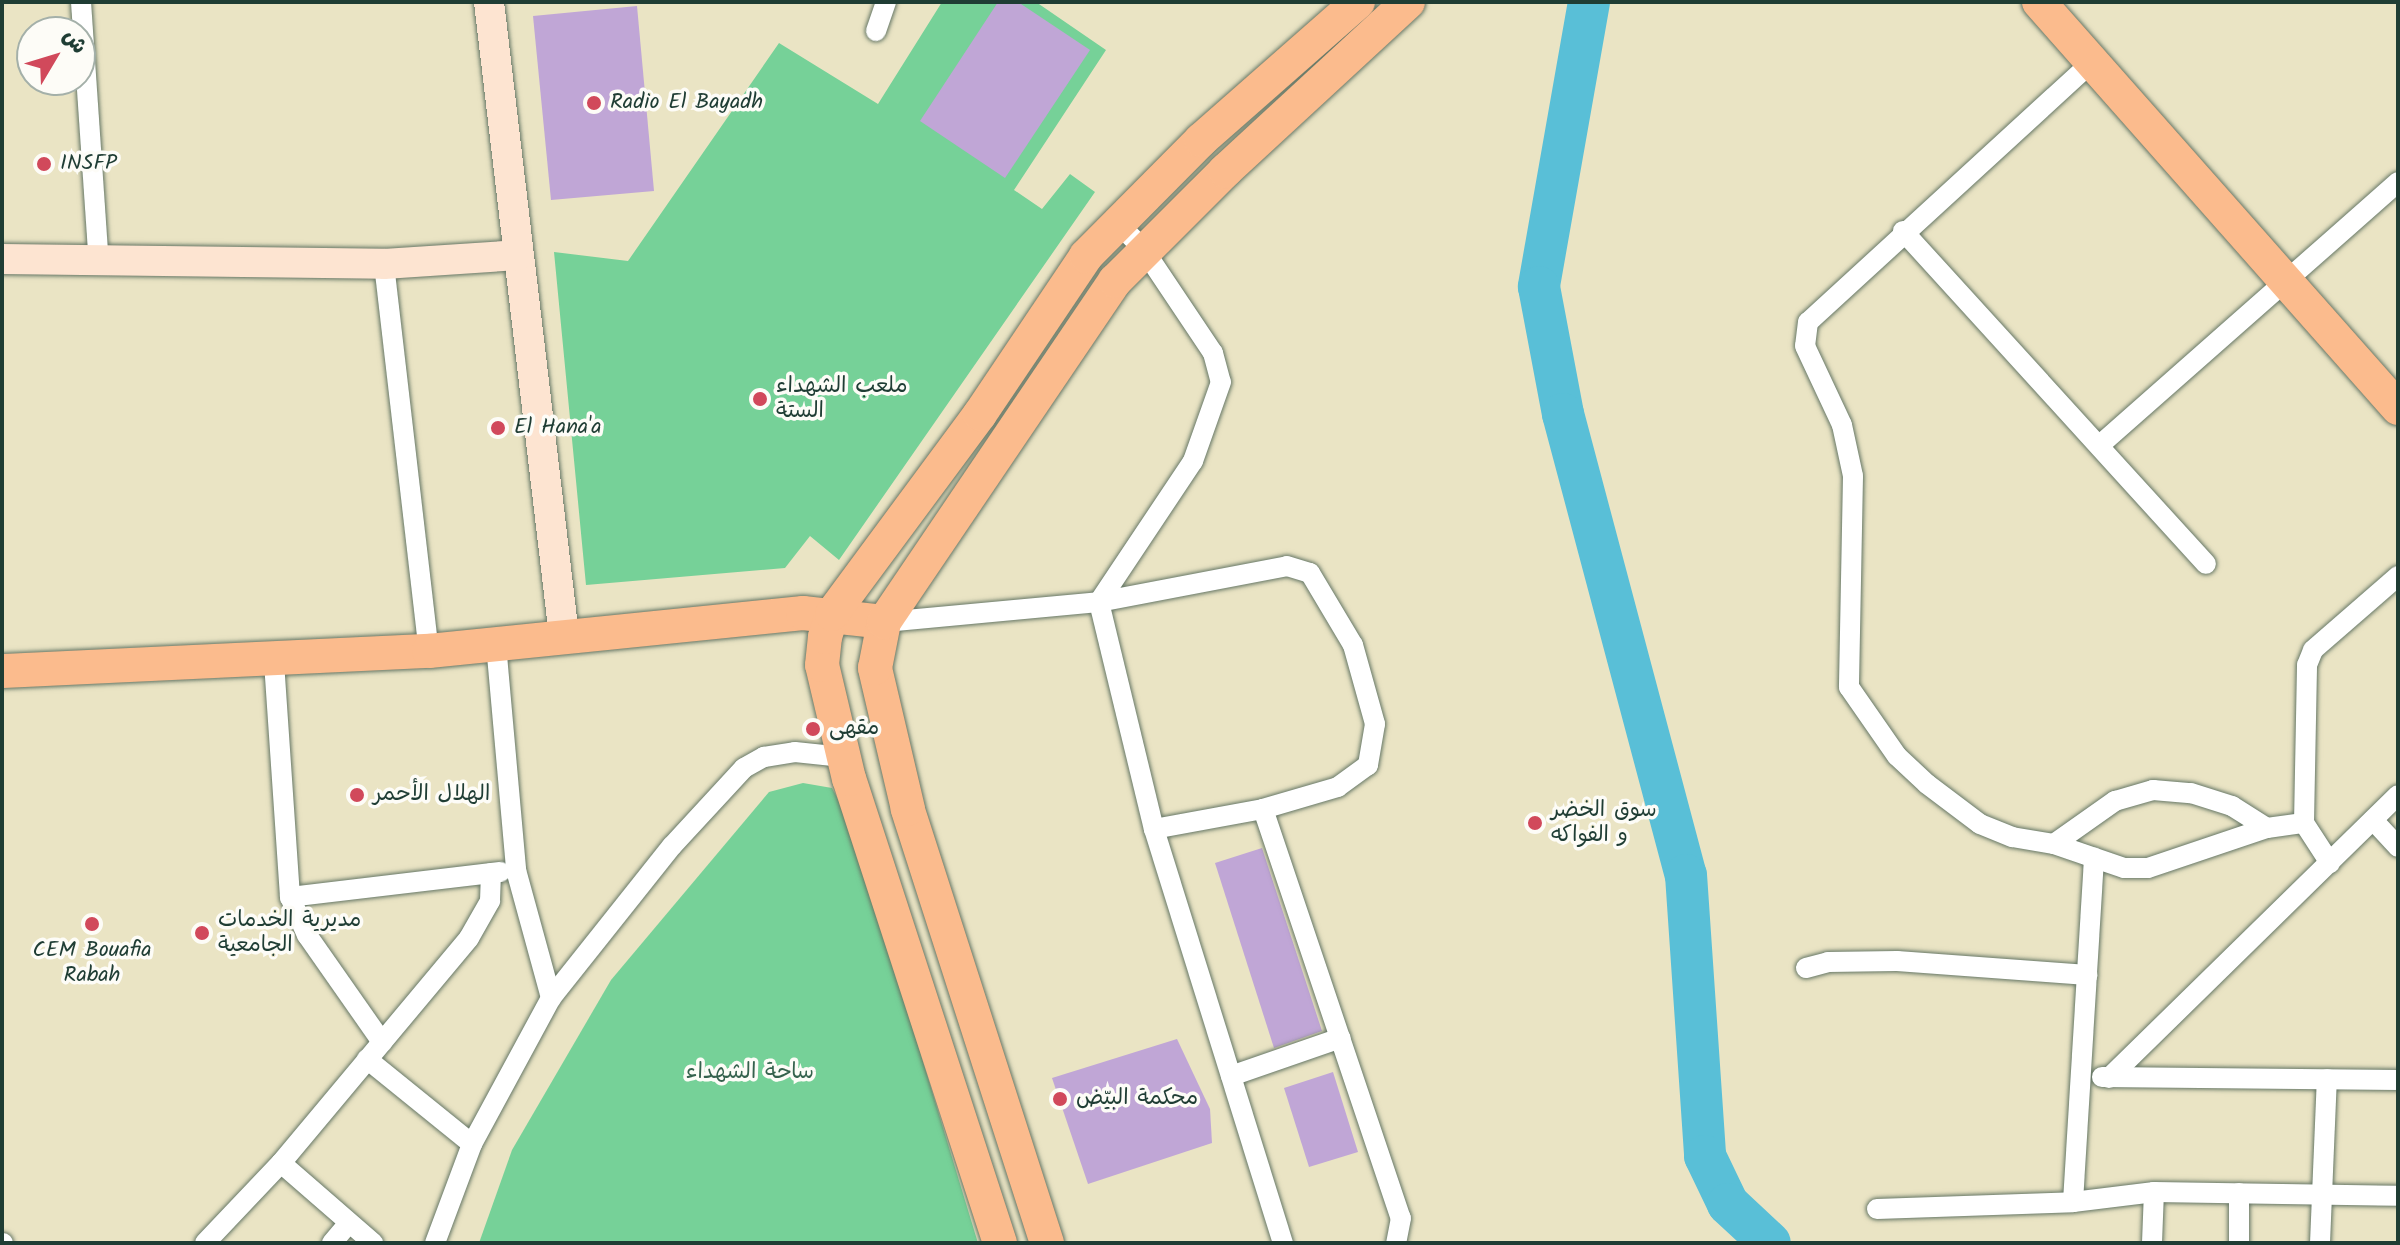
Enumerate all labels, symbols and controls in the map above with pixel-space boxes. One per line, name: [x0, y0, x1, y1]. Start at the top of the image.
north arrow: [16, 16, 96, 96]
text: ش: [52, 22, 95, 62]
place label: Radio El Bayadh: [610, 90, 763, 116]
marker: Radio El Bayadh: [585, 94, 603, 112]
place label: INSFP: [60, 151, 117, 177]
marker: INSFP: [35, 155, 53, 173]
place label: ملعب الشهداء الستة: [776, 373, 908, 424]
marker: ملعب الشهداء الستة: [751, 390, 769, 408]
place label: El Hana'a: [514, 415, 602, 441]
marker: El Hana'a: [489, 419, 507, 437]
place label: مقهى: [829, 716, 879, 742]
marker: مقهى: [804, 720, 822, 738]
place label: الهلال الأحمر: [373, 782, 490, 808]
marker: الهلال الأحمر: [348, 786, 366, 804]
place label: سوق الخضر و الفواكه: [1551, 797, 1657, 848]
marker: سوق الخضر و الفواكه: [1526, 814, 1544, 832]
place label: مديرية الخدمات الجامعية: [218, 907, 361, 958]
marker: CEM Bouafia Rabah: [83, 915, 101, 933]
marker: مديرية الخدمات الجامعية: [193, 924, 211, 942]
place label: CEM Bouafia Rabah: [32, 937, 152, 988]
park label: ساحة الشهداء: [686, 1060, 814, 1086]
place label: محكمة البيّض: [1076, 1086, 1198, 1112]
marker: محكمة البيّض: [1051, 1090, 1069, 1108]

